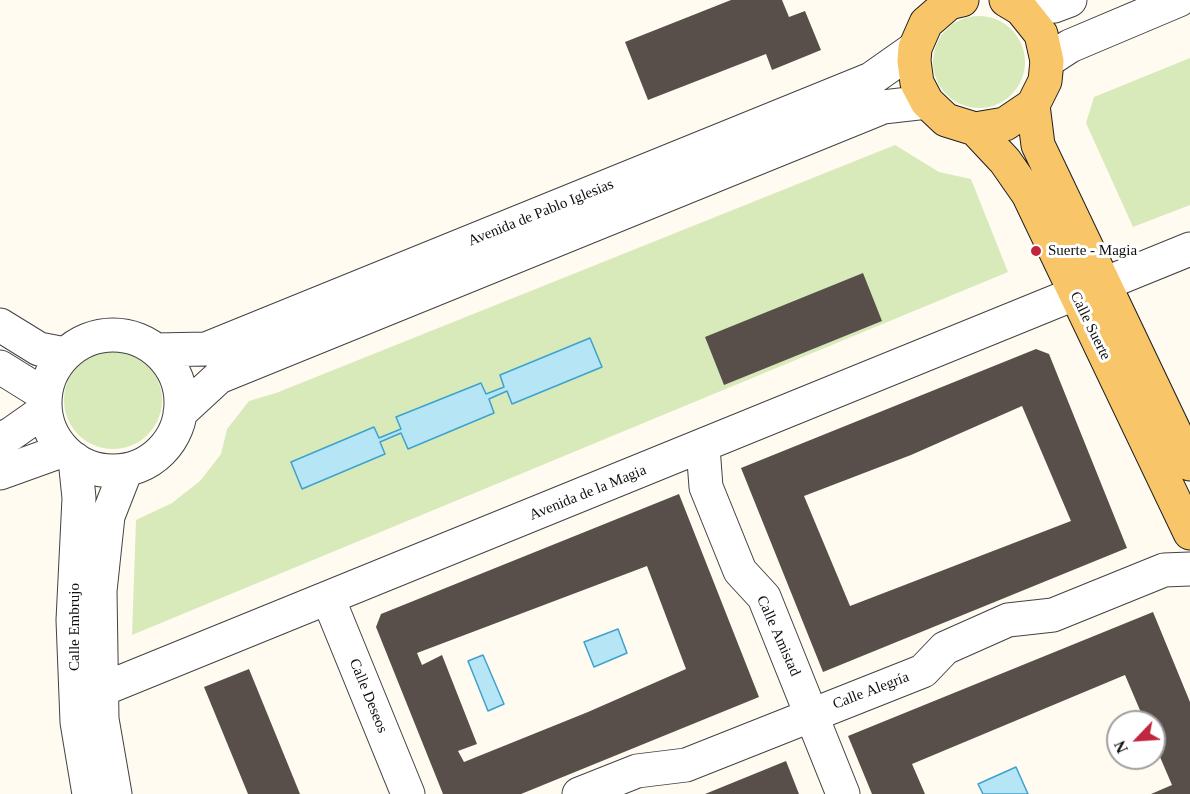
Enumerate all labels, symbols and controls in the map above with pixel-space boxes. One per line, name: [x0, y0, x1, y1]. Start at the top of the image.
street label: Avenida de Pablo Iglesias: [466, 176, 616, 250]
place label: Suerte - Magia: [1048, 242, 1137, 260]
marker: Suerte - Magia: [1029, 244, 1043, 258]
street label: Calle Suerte: [1066, 289, 1114, 363]
street label: Avenida de la Magia: [527, 461, 649, 525]
street label: Calle Embrujo: [66, 583, 84, 671]
street label: Calle Amistad: [752, 593, 804, 679]
street label: Calle Deseos: [345, 656, 391, 736]
street label: Calle Alegría: [830, 668, 912, 714]
north arrow: [1106, 710, 1166, 770]
text: N: [1111, 738, 1131, 756]

